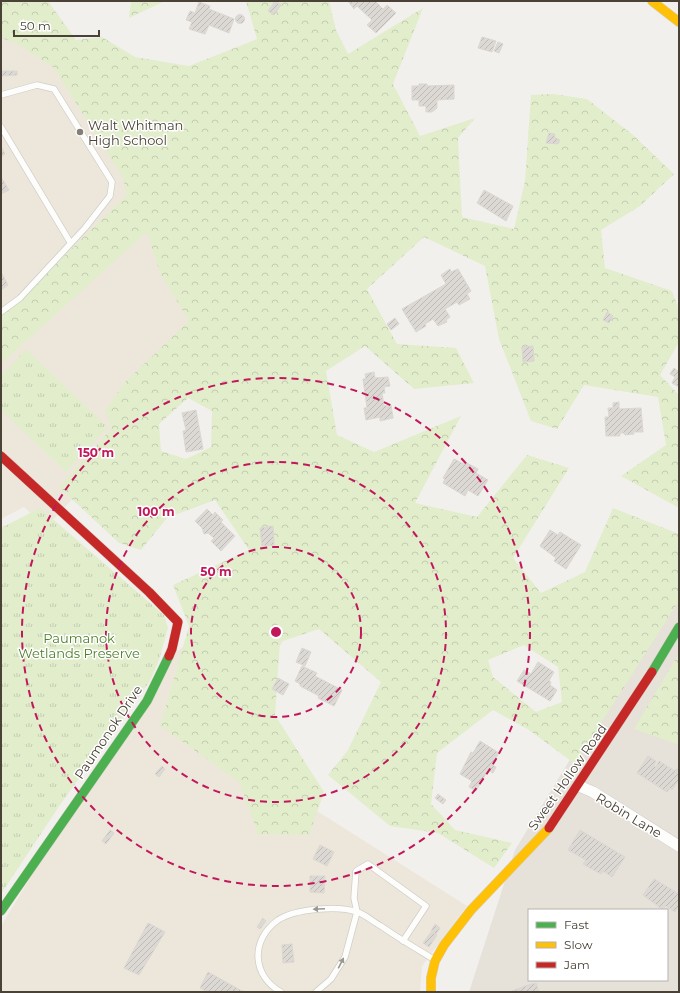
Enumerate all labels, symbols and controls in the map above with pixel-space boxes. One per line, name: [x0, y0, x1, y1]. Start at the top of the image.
scale bar: [14, 12, 99, 38]
text: 50 m: [20, 18, 51, 33]
place label: Walt Whitman High School: [88, 117, 183, 148]
marker: Walt Whitman High School: [75, 127, 85, 137]
text: 150 m: [78, 445, 114, 460]
text: 100 m: [138, 504, 174, 519]
text: 50 m: [200, 564, 232, 579]
centre of rings: [269, 625, 283, 639]
park label: Paumanok Wetlands Preserve: [18, 630, 140, 661]
street label: Paumonok Drive: [71, 682, 145, 782]
street label: Sweet Hollow Road: [524, 721, 610, 833]
street label: Robin Lane: [593, 789, 665, 841]
one-way arrow: [312, 906, 325, 912]
legend: [528, 909, 668, 981]
text: Fast: [564, 917, 589, 932]
text: Slow: [564, 937, 593, 952]
text: Jam: [563, 957, 590, 972]
one-way arrow: [338, 958, 344, 969]

